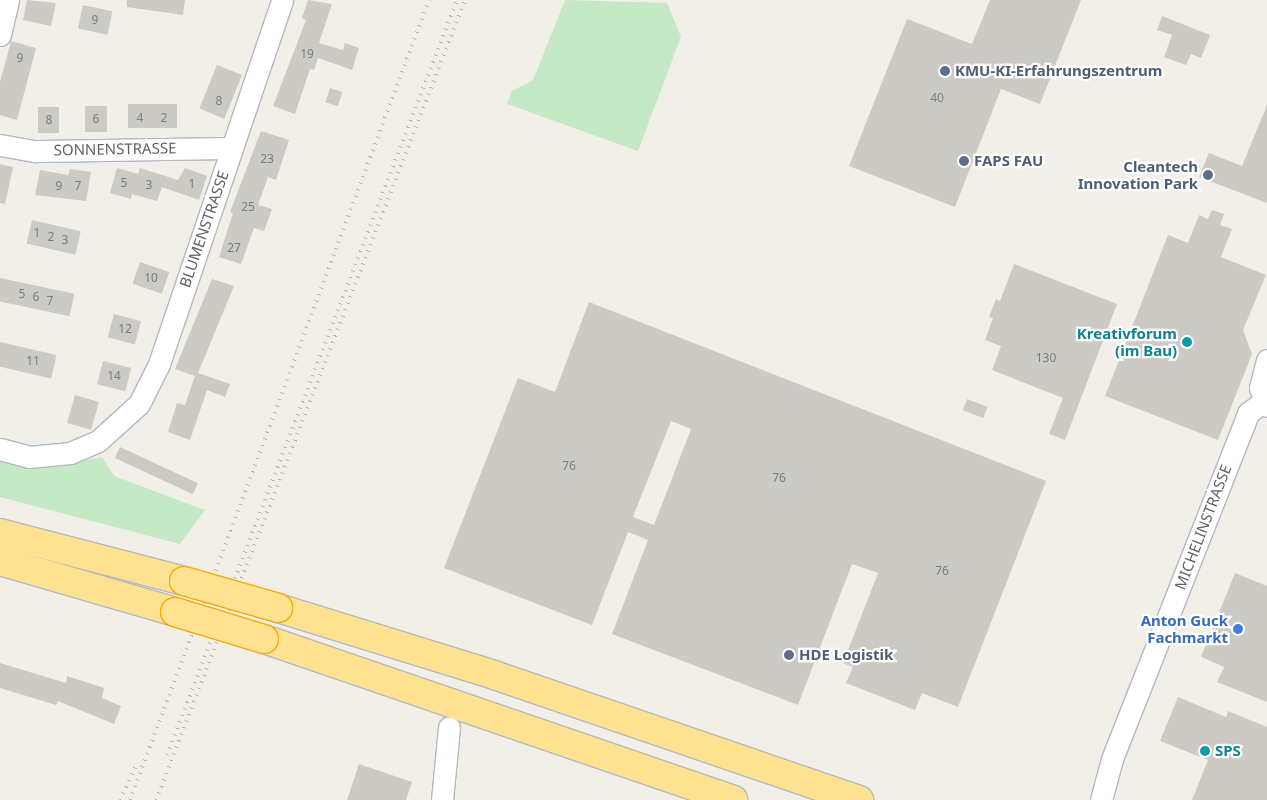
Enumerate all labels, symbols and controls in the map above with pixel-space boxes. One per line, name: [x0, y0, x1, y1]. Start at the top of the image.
house number: 9: [92, 13, 98, 27]
house number: 19: [300, 47, 314, 61]
house number: 9: [17, 51, 23, 65]
place label: KMU-KI-Erfahrungszentrum: [955, 62, 1162, 80]
marker: KMU-KI-Erfahrungszentrum: [939, 65, 951, 77]
house number: 40: [930, 91, 944, 105]
house number: 8: [216, 94, 222, 108]
house number: 4: [137, 111, 143, 125]
house number: 2: [161, 111, 167, 125]
house number: 6: [93, 112, 99, 126]
house number: 8: [46, 113, 52, 127]
street label: SONNENSTRASSE: [53, 139, 177, 159]
house number: 23: [260, 152, 274, 166]
place label: FAPS FAU: [974, 152, 1043, 170]
marker: FAPS FAU: [958, 155, 970, 167]
place label: Cleantech Innovation Park: [1078, 157, 1198, 192]
street label: BLUMENSTRASSE: [176, 168, 232, 290]
marker: Cleantech Innovation Park: [1202, 169, 1214, 181]
house number: 5: [121, 176, 127, 190]
house number: 1: [189, 177, 195, 191]
house number: 3: [146, 178, 152, 192]
house number: 9: [56, 179, 62, 193]
house number: 7: [75, 179, 81, 193]
house number: 25: [241, 200, 255, 214]
house number: 1: [34, 226, 40, 240]
house number: 2: [48, 230, 54, 244]
house number: 3: [62, 233, 68, 247]
house number: 27: [227, 241, 241, 255]
house number: 10: [144, 271, 158, 285]
house number: 5: [19, 287, 25, 301]
house number: 6: [33, 290, 39, 304]
house number: 7: [47, 294, 53, 308]
house number: 12: [118, 322, 132, 336]
place label: Kreativforum (im Bau): [1077, 324, 1177, 359]
marker: Kreativforum (im Bau): [1181, 336, 1193, 348]
house number: 130: [1036, 351, 1056, 365]
house number: 11: [26, 354, 40, 368]
house number: 14: [107, 369, 121, 383]
house number: 76: [562, 459, 576, 473]
street label: MICHELINSTRASSE: [1171, 462, 1235, 592]
house number: 76: [772, 471, 786, 485]
house number: 76: [935, 564, 949, 578]
place label: Anton Guck Fachmarkt: [1141, 611, 1228, 646]
marker: Anton Guck Fachmarkt: [1232, 623, 1244, 635]
place label: HDE Logistik: [799, 646, 893, 664]
marker: HDE Logistik: [783, 649, 795, 661]
place label: SPS: [1215, 742, 1241, 760]
marker: SPS: [1199, 745, 1211, 757]

